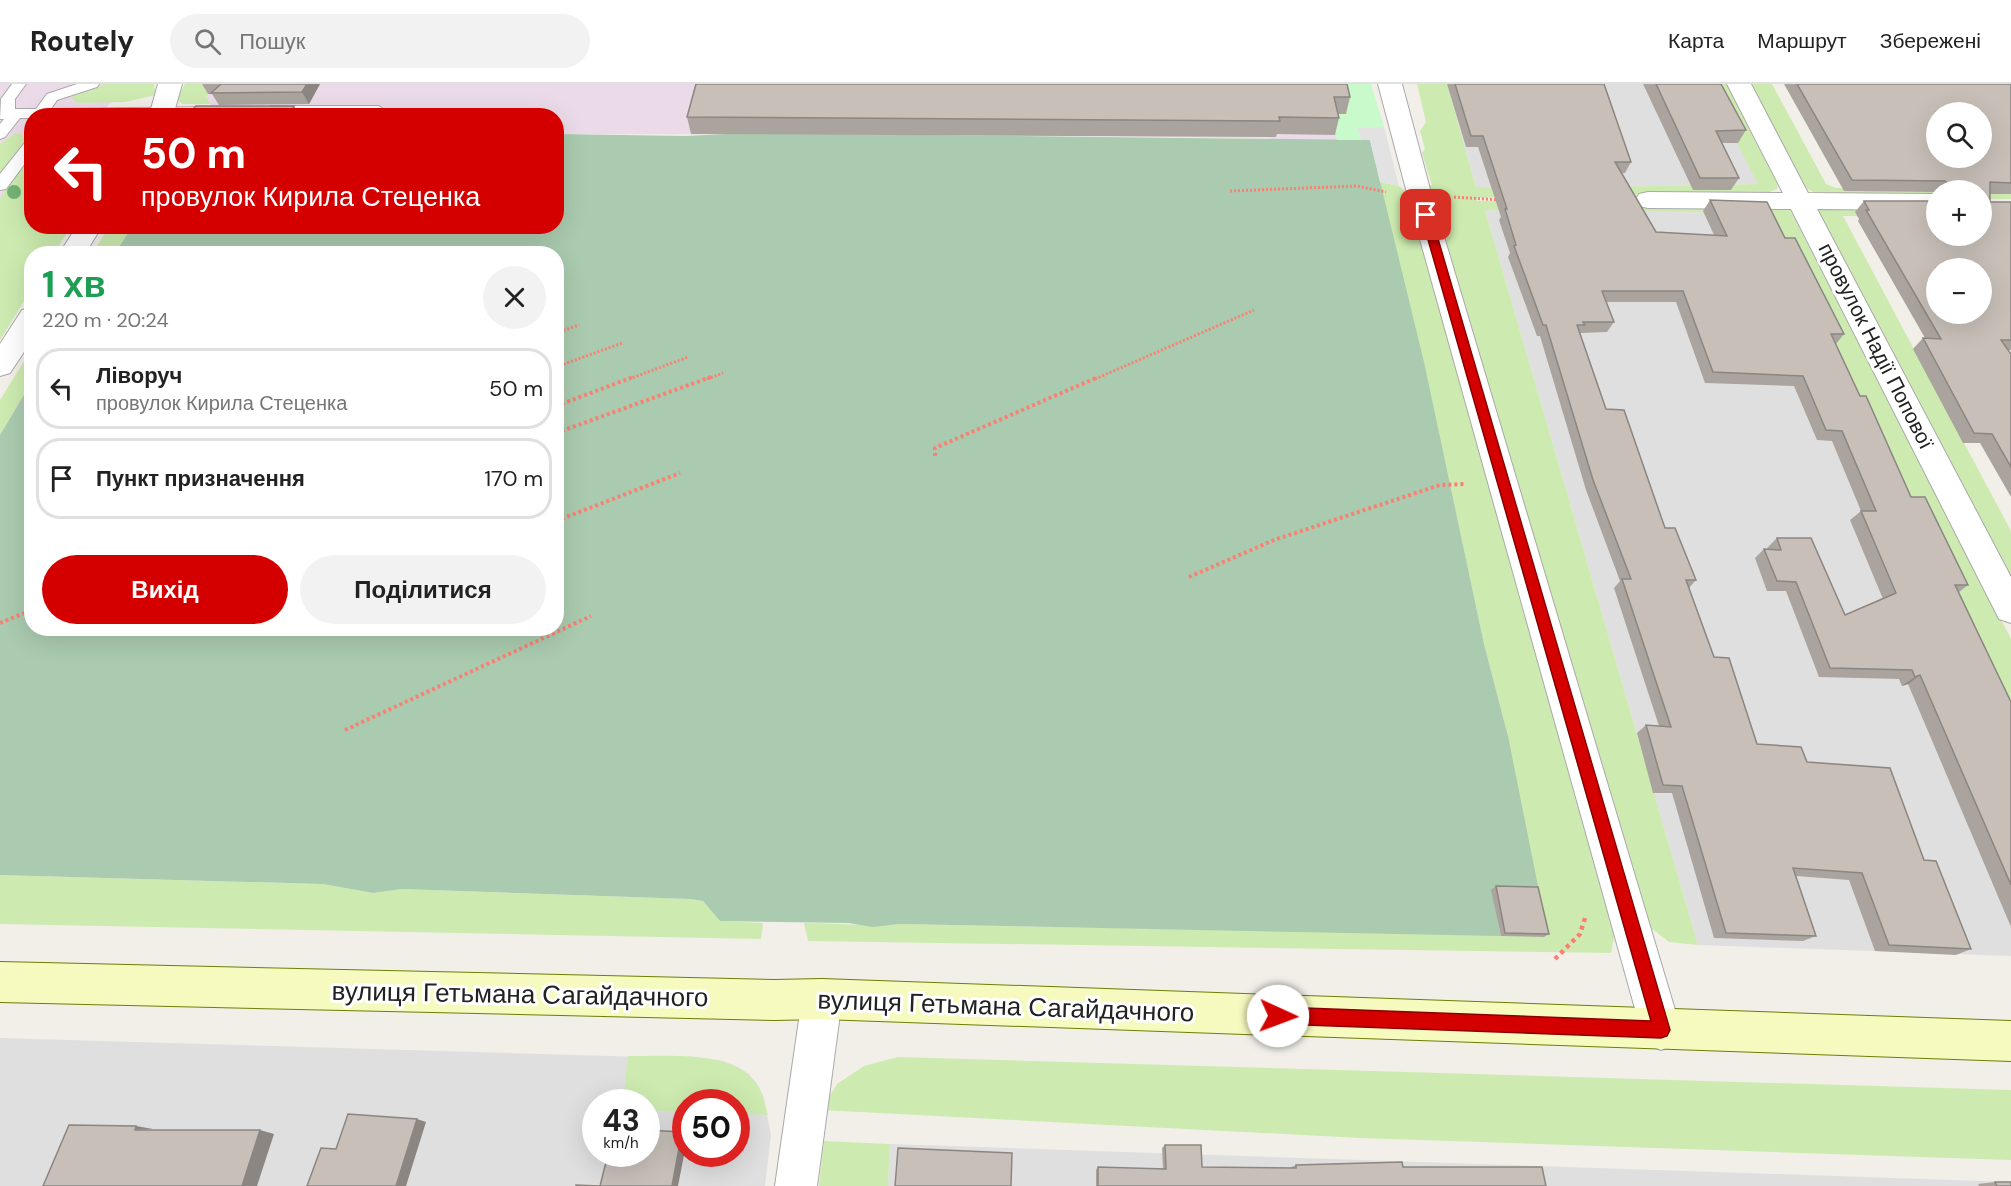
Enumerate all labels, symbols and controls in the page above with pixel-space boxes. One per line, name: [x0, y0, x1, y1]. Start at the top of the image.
search box: [170, 14, 590, 68]
text: Routely: [30, 23, 134, 60]
icon: search: [191, 25, 224, 58]
text: Пошук: [239, 27, 306, 56]
text: Карта: [1668, 27, 1724, 55]
text: Маршрут: [1757, 27, 1847, 55]
text: Збережені: [1880, 27, 1981, 55]
map controls: [1926, 102, 1992, 324]
button: search: [1926, 102, 1992, 168]
text: 50 m: [141, 126, 246, 181]
icon: left: [42, 132, 120, 210]
text: провулок Кирила Стеценка: [141, 179, 480, 214]
button: +: [1926, 180, 1992, 246]
pin: [1400, 189, 1451, 240]
icon: arrive: [1409, 198, 1442, 231]
street label: провулок Надії Попової: [1812, 238, 1940, 454]
button: −: [1926, 258, 1992, 324]
text: 1 хв: [42, 261, 106, 308]
button: close: [483, 266, 546, 329]
text: 220 m · 20:24: [42, 307, 169, 333]
text: Ліворуч: [96, 361, 182, 390]
icon: left: [45, 372, 78, 405]
text: 50 m: [489, 374, 543, 403]
text: провулок Кирила Стеценка: [96, 390, 347, 416]
icon: arrive: [45, 462, 78, 495]
text: Пункт призначення: [96, 464, 305, 493]
text: 170 m: [484, 464, 543, 493]
button: Вихід: [42, 555, 288, 624]
button: Поділитися: [300, 555, 546, 624]
street label: вулиця Гетьмана Сагайдачного: [331, 974, 709, 1014]
street label: вулиця Гетьмана Сагайдачного: [817, 982, 1195, 1030]
position arrow: [1246, 984, 1310, 1048]
speed limit sign: 50: [672, 1089, 750, 1167]
text: 43: [602, 1101, 640, 1140]
text: km/h: [603, 1133, 639, 1153]

